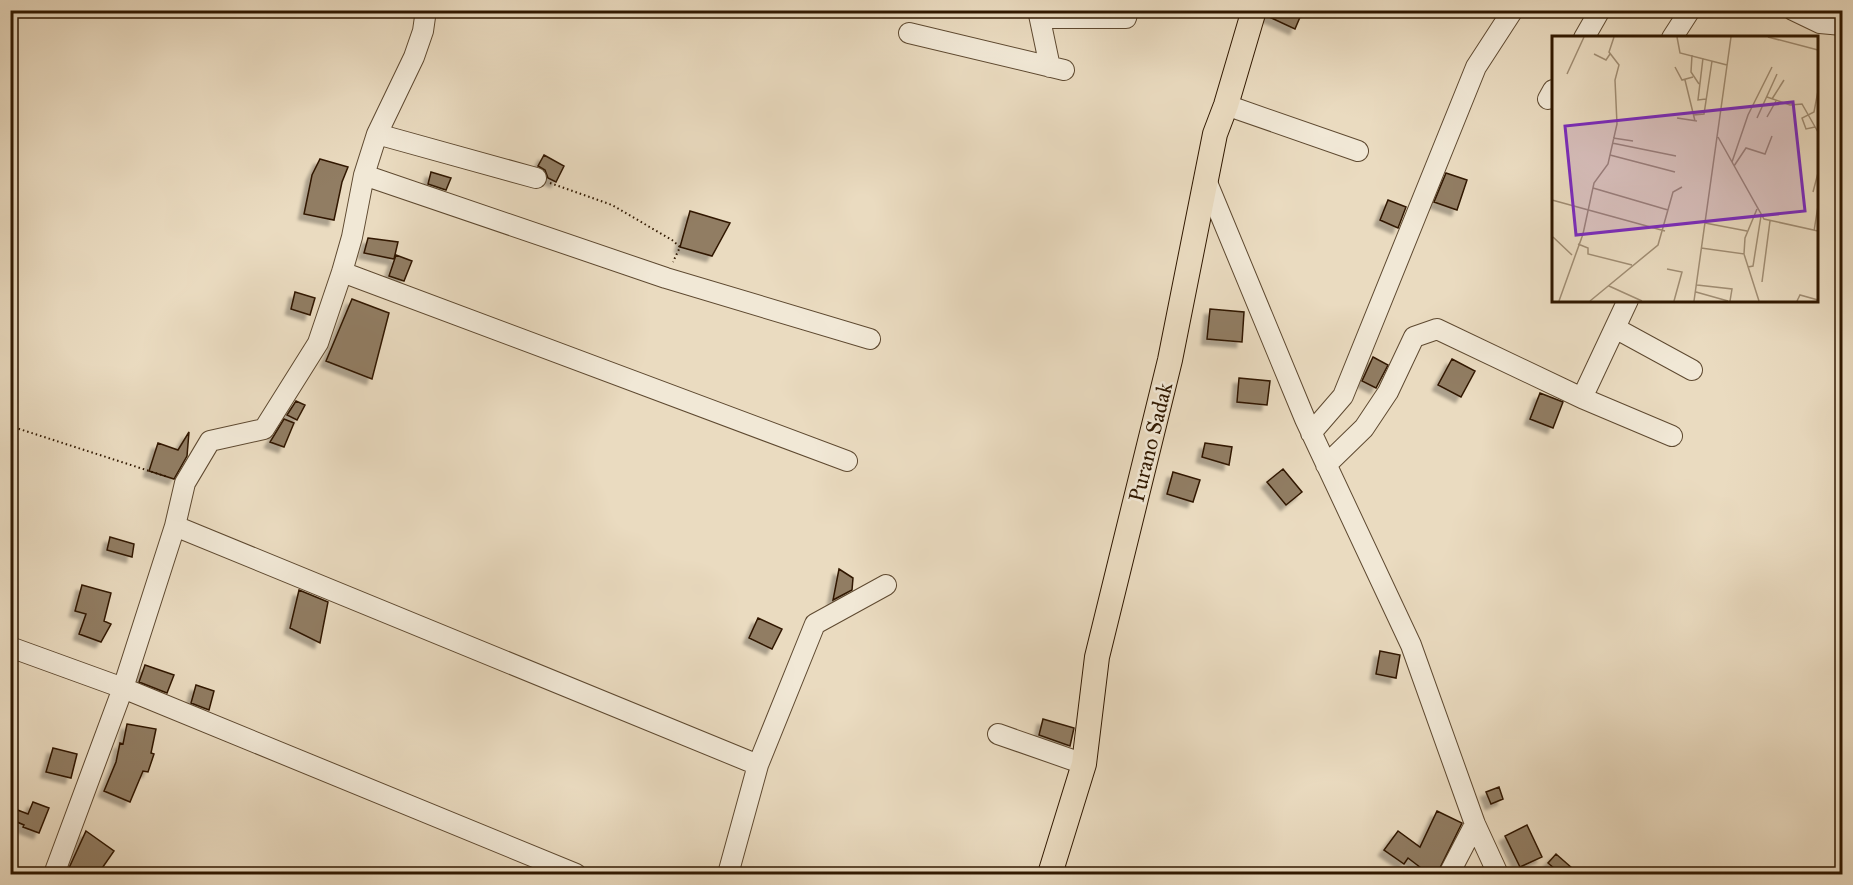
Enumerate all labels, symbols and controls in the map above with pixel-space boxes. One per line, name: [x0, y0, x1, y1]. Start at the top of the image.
inset map: [1552, 36, 1817, 302]
street label: Purano Sadak: [1123, 379, 1179, 505]

